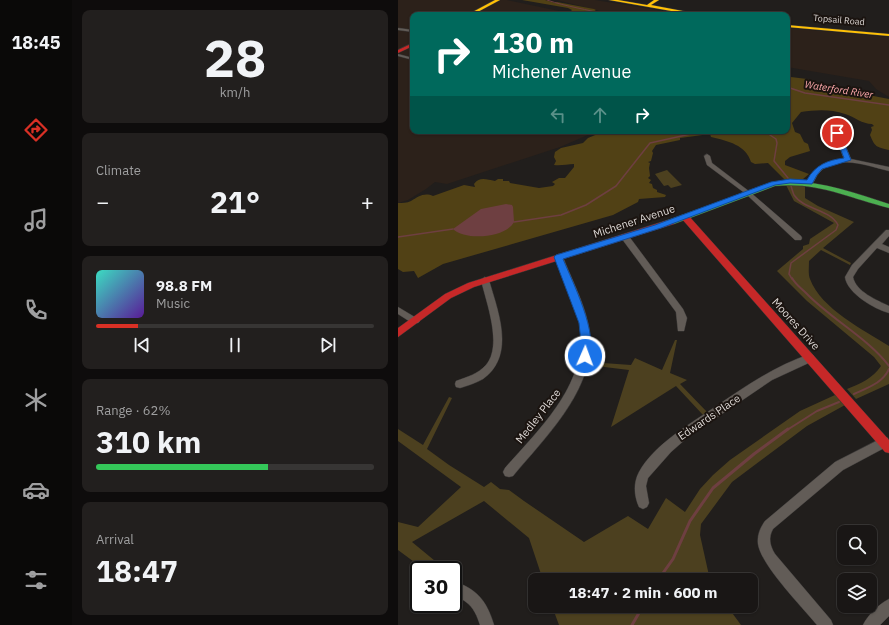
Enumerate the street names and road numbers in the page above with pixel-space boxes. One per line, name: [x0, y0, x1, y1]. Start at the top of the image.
street label: Topsail Road: [813, 12, 865, 27]
street label: Michener Avenue: [591, 201, 677, 241]
street label: Moores Drive: [769, 295, 823, 353]
street label: Medley Place: [512, 386, 564, 446]
street label: Edwards Place: [675, 391, 743, 443]

